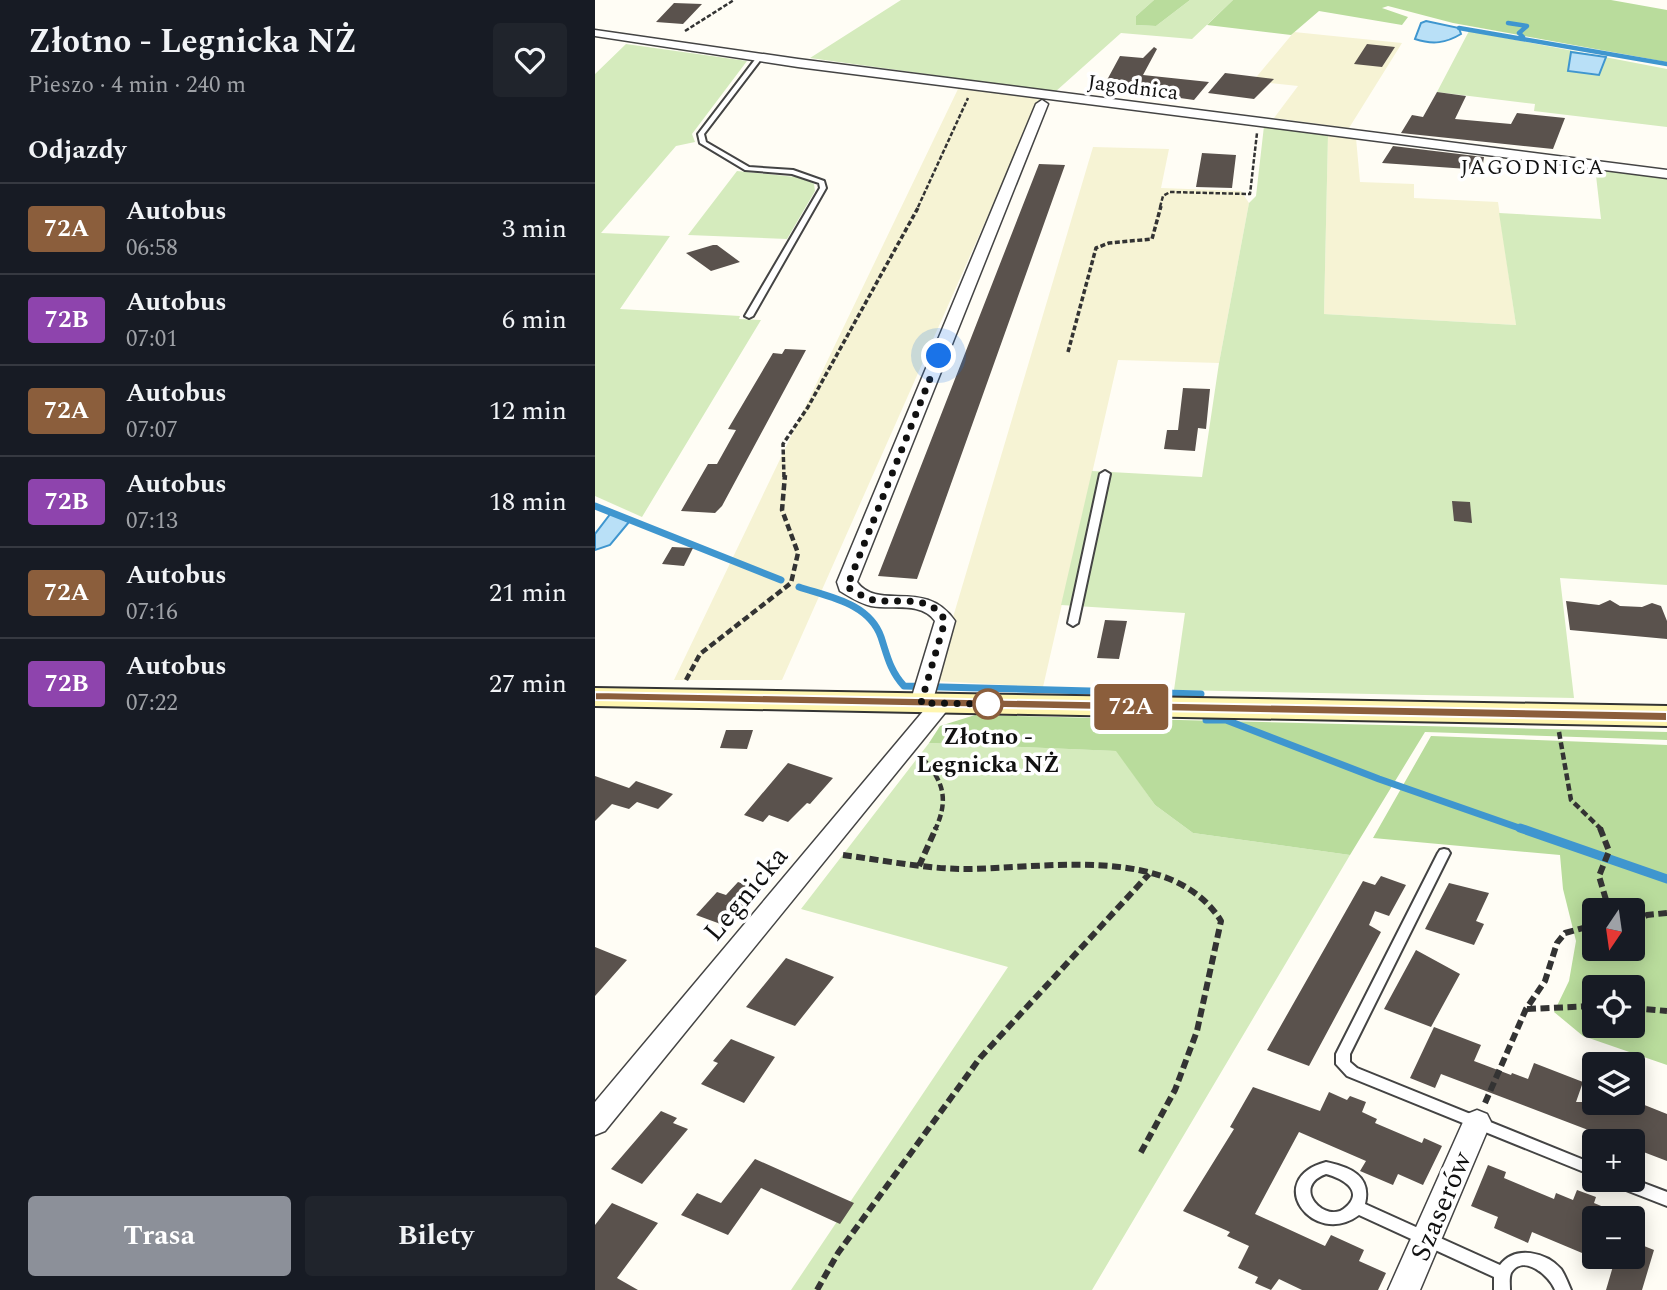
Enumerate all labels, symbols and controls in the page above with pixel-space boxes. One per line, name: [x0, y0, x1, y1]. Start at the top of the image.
text: Złotno - Legnicka NŻ: [28, 17, 357, 67]
button: heart: [493, 23, 567, 97]
street label: Jagodnica: [1086, 67, 1181, 110]
text: Pieszo · 4 min · 240 m: [28, 68, 246, 103]
text: Odjazdy: [28, 130, 126, 170]
district label: JAGODNICA: [1460, 152, 1606, 184]
text: Autobus: [126, 191, 227, 231]
text: 3 min: [502, 209, 567, 249]
text: 72A: [44, 211, 89, 247]
text: 06:58: [126, 231, 178, 266]
text: Autobus: [126, 282, 227, 322]
text: 6 min: [502, 300, 567, 340]
text: 72B: [45, 302, 88, 338]
text: 07:01: [126, 322, 178, 357]
your location: [921, 338, 956, 373]
text: Autobus: [126, 373, 227, 413]
text: 12 min: [489, 391, 567, 431]
text: 72A: [44, 393, 89, 429]
text: 07:07: [126, 413, 178, 448]
text: Autobus: [126, 464, 227, 504]
text: 18 min: [489, 482, 567, 522]
text: 72B: [45, 484, 88, 520]
text: 07:13: [126, 504, 178, 539]
text: Autobus: [126, 555, 227, 595]
text: 21 min: [489, 573, 567, 613]
text: 72A: [44, 575, 89, 611]
text: 07:16: [126, 595, 178, 630]
text: Autobus: [126, 646, 227, 686]
text: 27 min: [489, 664, 567, 704]
text: 72B: [45, 666, 88, 702]
line badge: 72A: [1091, 684, 1171, 730]
text: 07:22: [126, 686, 178, 721]
marker: Złotno - Legnicka NŻ: [973, 689, 1003, 719]
text: 72A: [1108, 689, 1154, 725]
place label: Złotno - Legnicka NŻ: [916, 719, 1060, 783]
street label: Legnicka: [693, 836, 799, 951]
north arrow: [1582, 898, 1645, 961]
map controls: [1582, 898, 1645, 1269]
button: locate: [1582, 975, 1645, 1038]
button: layers: [1582, 1052, 1645, 1115]
button: +: [1582, 1129, 1645, 1192]
street label: Szaserów: [1399, 1144, 1484, 1268]
button: Trasa: [28, 1196, 291, 1276]
button: Bilety: [305, 1196, 567, 1276]
button: −: [1582, 1206, 1645, 1269]

